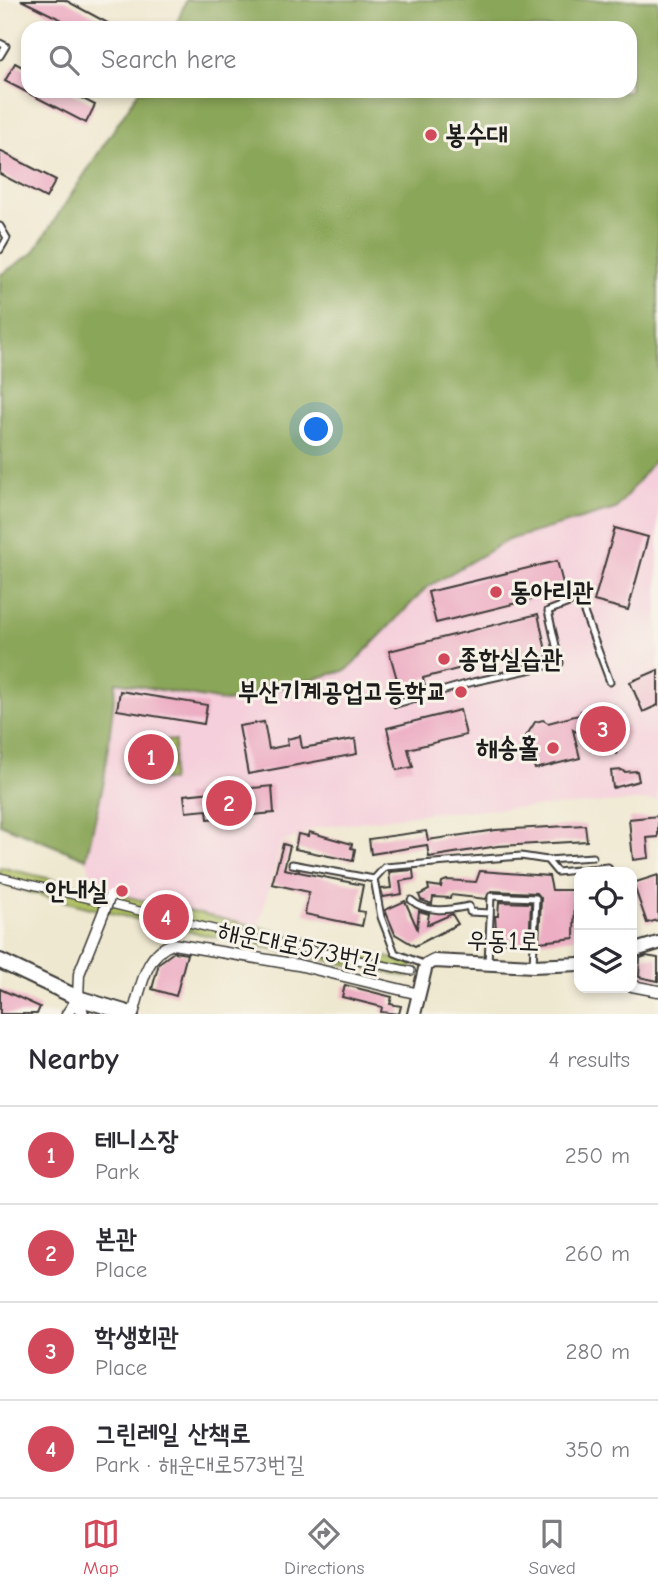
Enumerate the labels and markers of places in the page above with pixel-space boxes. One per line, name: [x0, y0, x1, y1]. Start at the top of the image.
place label: 봉수대: [445, 120, 508, 150]
marker: 봉수대: [423, 127, 439, 143]
place label: 동아리관: [510, 577, 594, 607]
marker: 동아리관: [488, 584, 504, 600]
place label: 종합실습관: [458, 644, 563, 674]
marker: 종합실습관: [436, 651, 452, 667]
place label: 부산기계공업고등학교: [238, 677, 447, 707]
marker: 부산기계공업고등학교: [453, 684, 469, 700]
pin: 3: [580, 703, 626, 755]
pin: 1: [128, 731, 174, 783]
place label: 해송홀: [476, 733, 539, 763]
marker: 해송홀: [545, 740, 561, 756]
pin: 2: [206, 777, 252, 829]
place label: 안내실: [45, 876, 108, 906]
marker: 안내실: [114, 883, 130, 899]
pin: 4: [143, 891, 189, 943]

